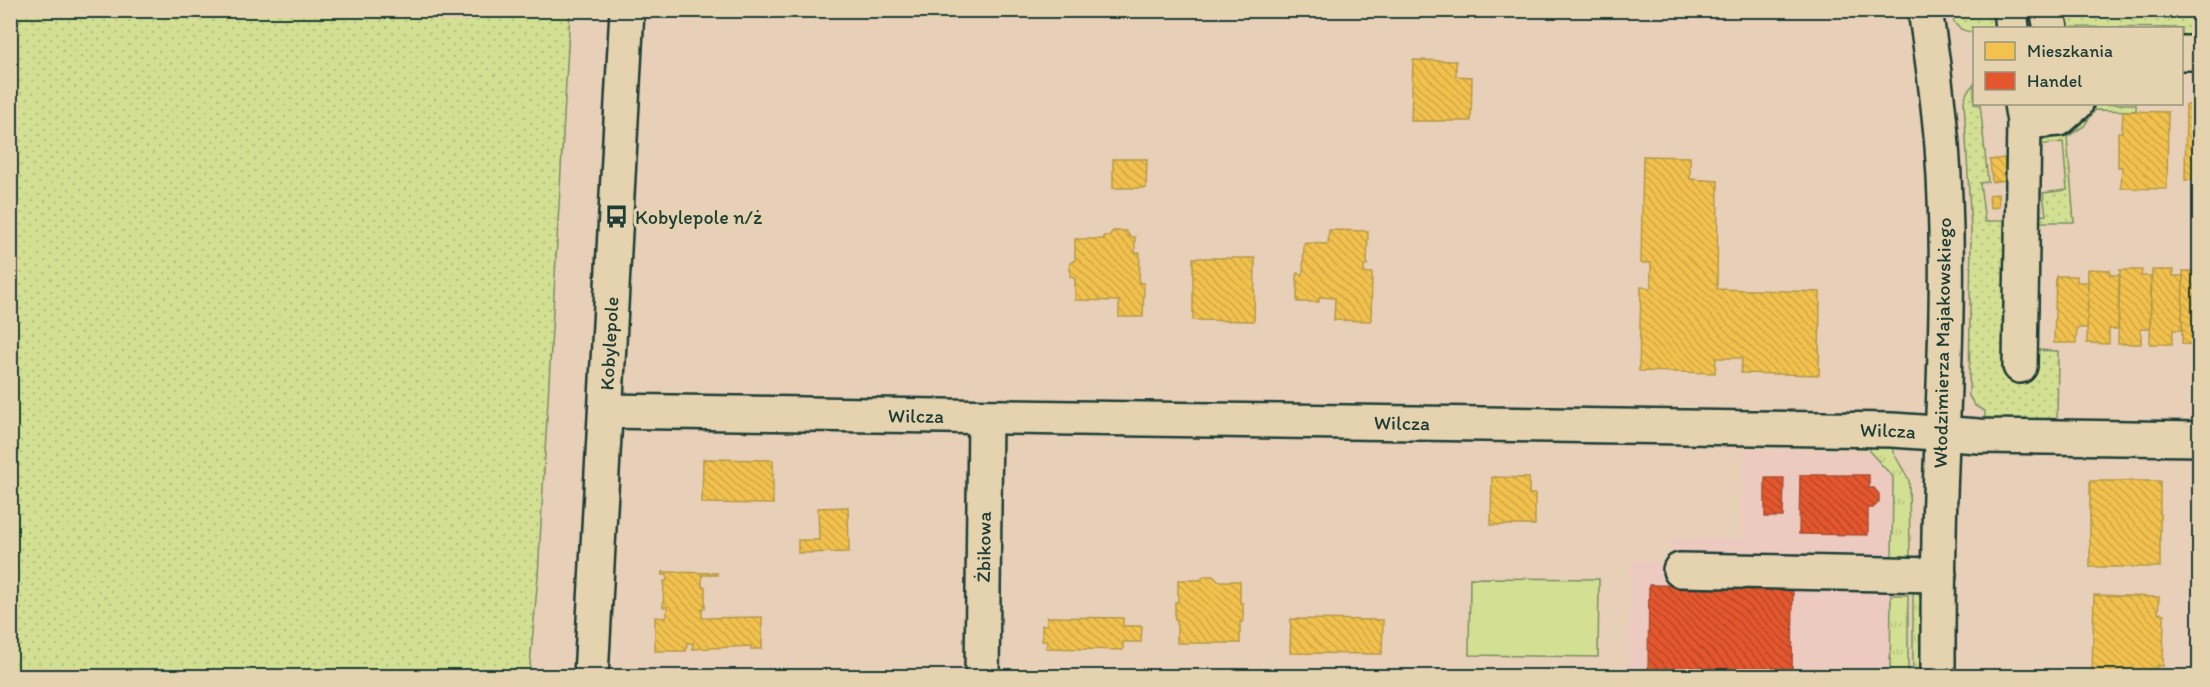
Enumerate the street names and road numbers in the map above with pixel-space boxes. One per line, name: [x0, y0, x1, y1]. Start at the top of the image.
street label: Włodzimierza Majakowskiego: [1928, 217, 1956, 469]
street label: Kobylepole: [594, 296, 623, 391]
street label: Wilcza: [888, 403, 944, 428]
street label: Wilcza: [1374, 410, 1430, 435]
street label: Wilcza: [1860, 418, 1917, 444]
street label: Żbikowa: [971, 511, 996, 583]

